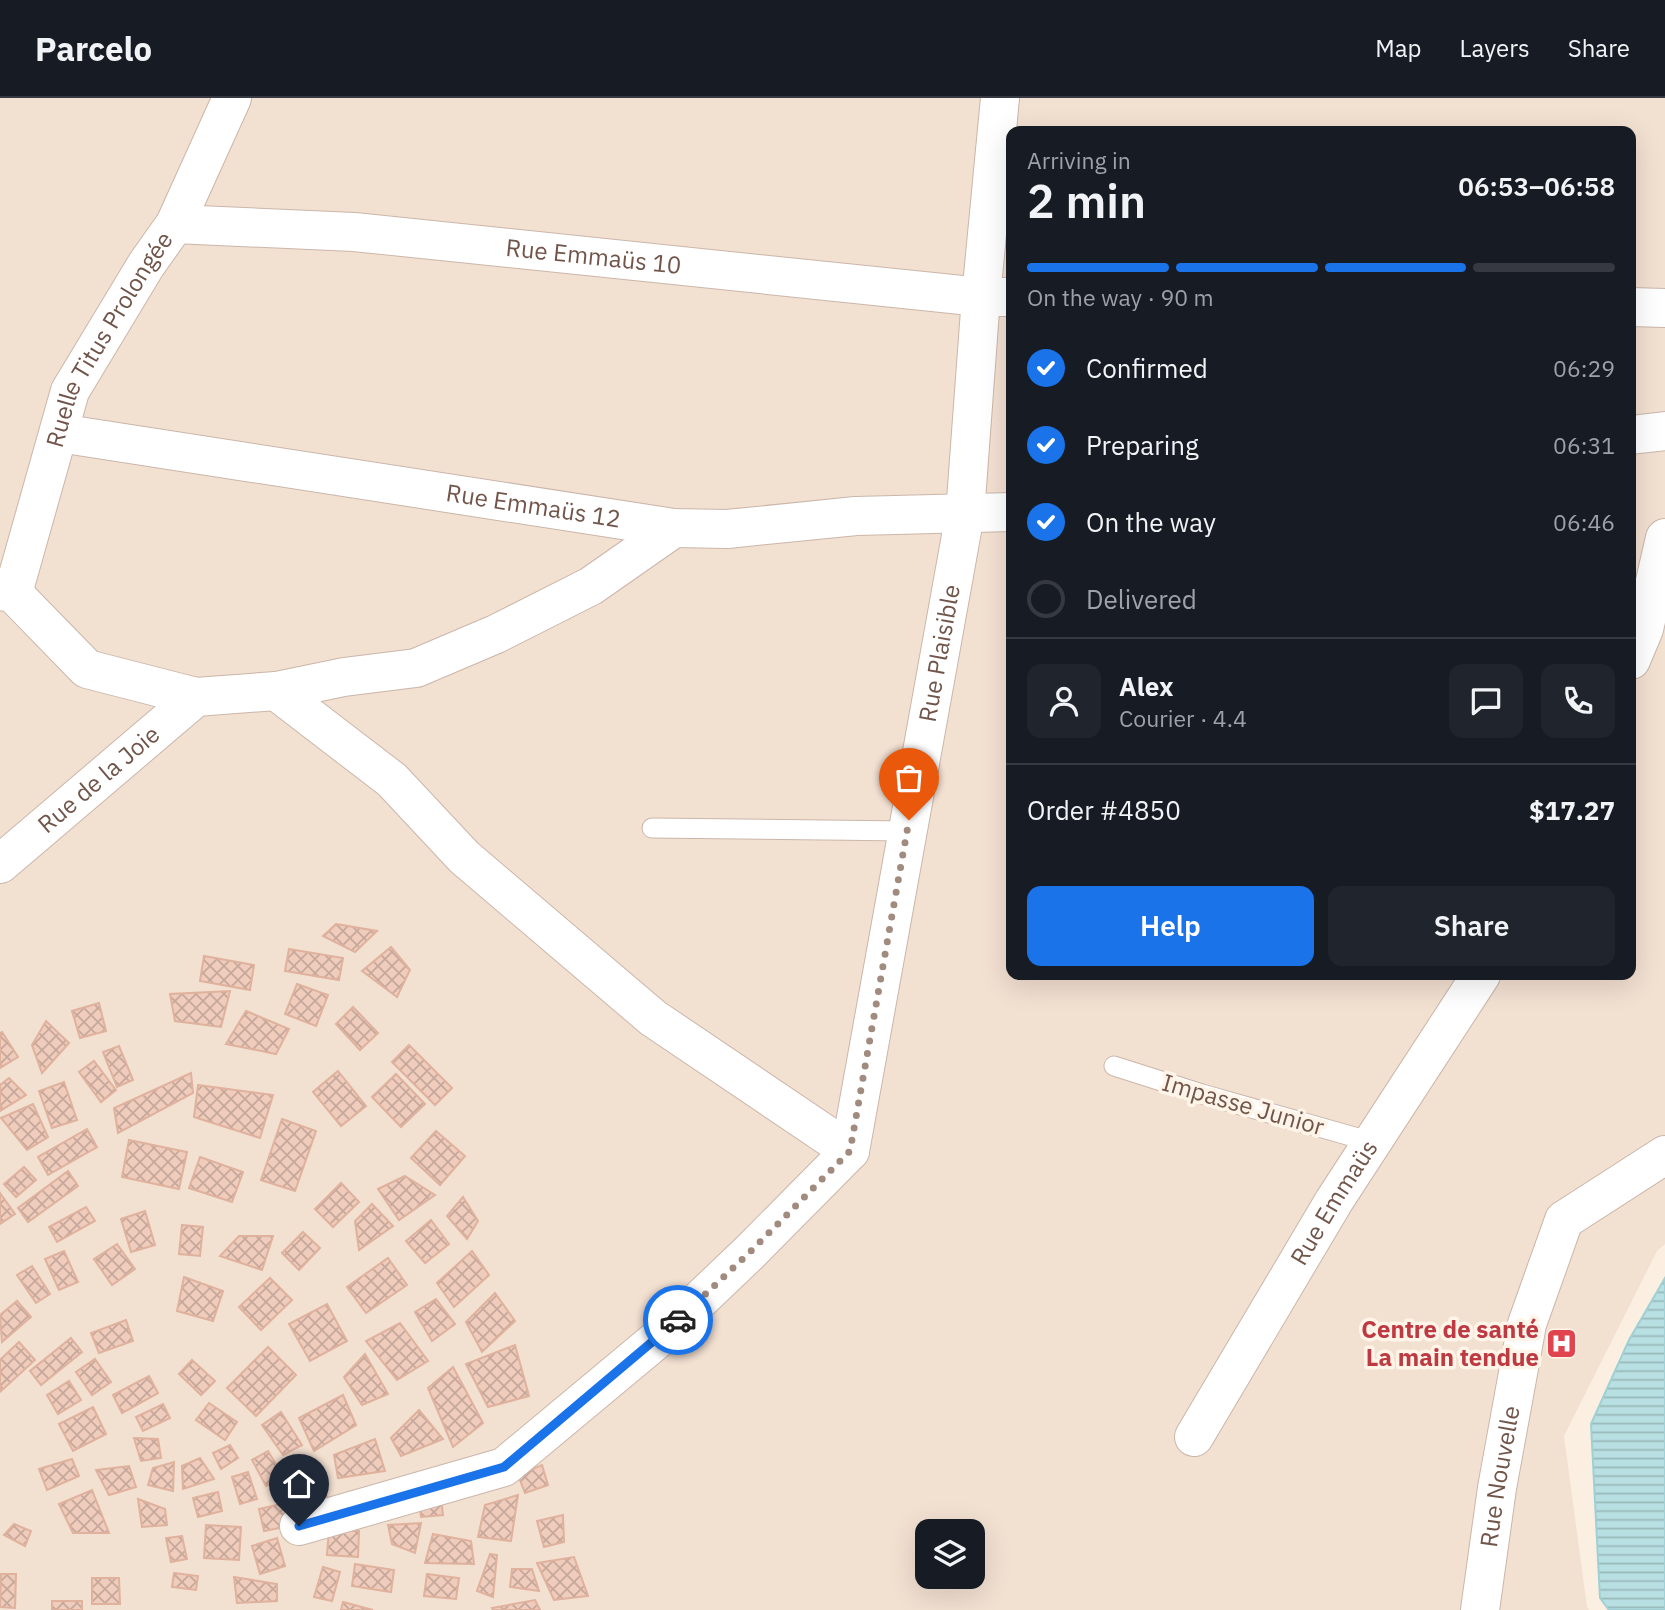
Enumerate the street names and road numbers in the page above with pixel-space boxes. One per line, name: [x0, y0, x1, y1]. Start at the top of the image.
street label: Ruelle Titus Prolongée: [38, 225, 180, 451]
street label: Rue Emmaüs 10: [504, 231, 683, 281]
street label: Rue Emmaüs 12: [444, 476, 623, 535]
street label: Rue Plaisible: [911, 582, 967, 724]
street label: Rue de la Joie: [31, 718, 166, 840]
street label: Impasse Junior: [1159, 1066, 1328, 1143]
street label: Rue Emmaüs: [1282, 1133, 1385, 1271]
street label: Rue Nouvelle: [1472, 1403, 1527, 1549]

